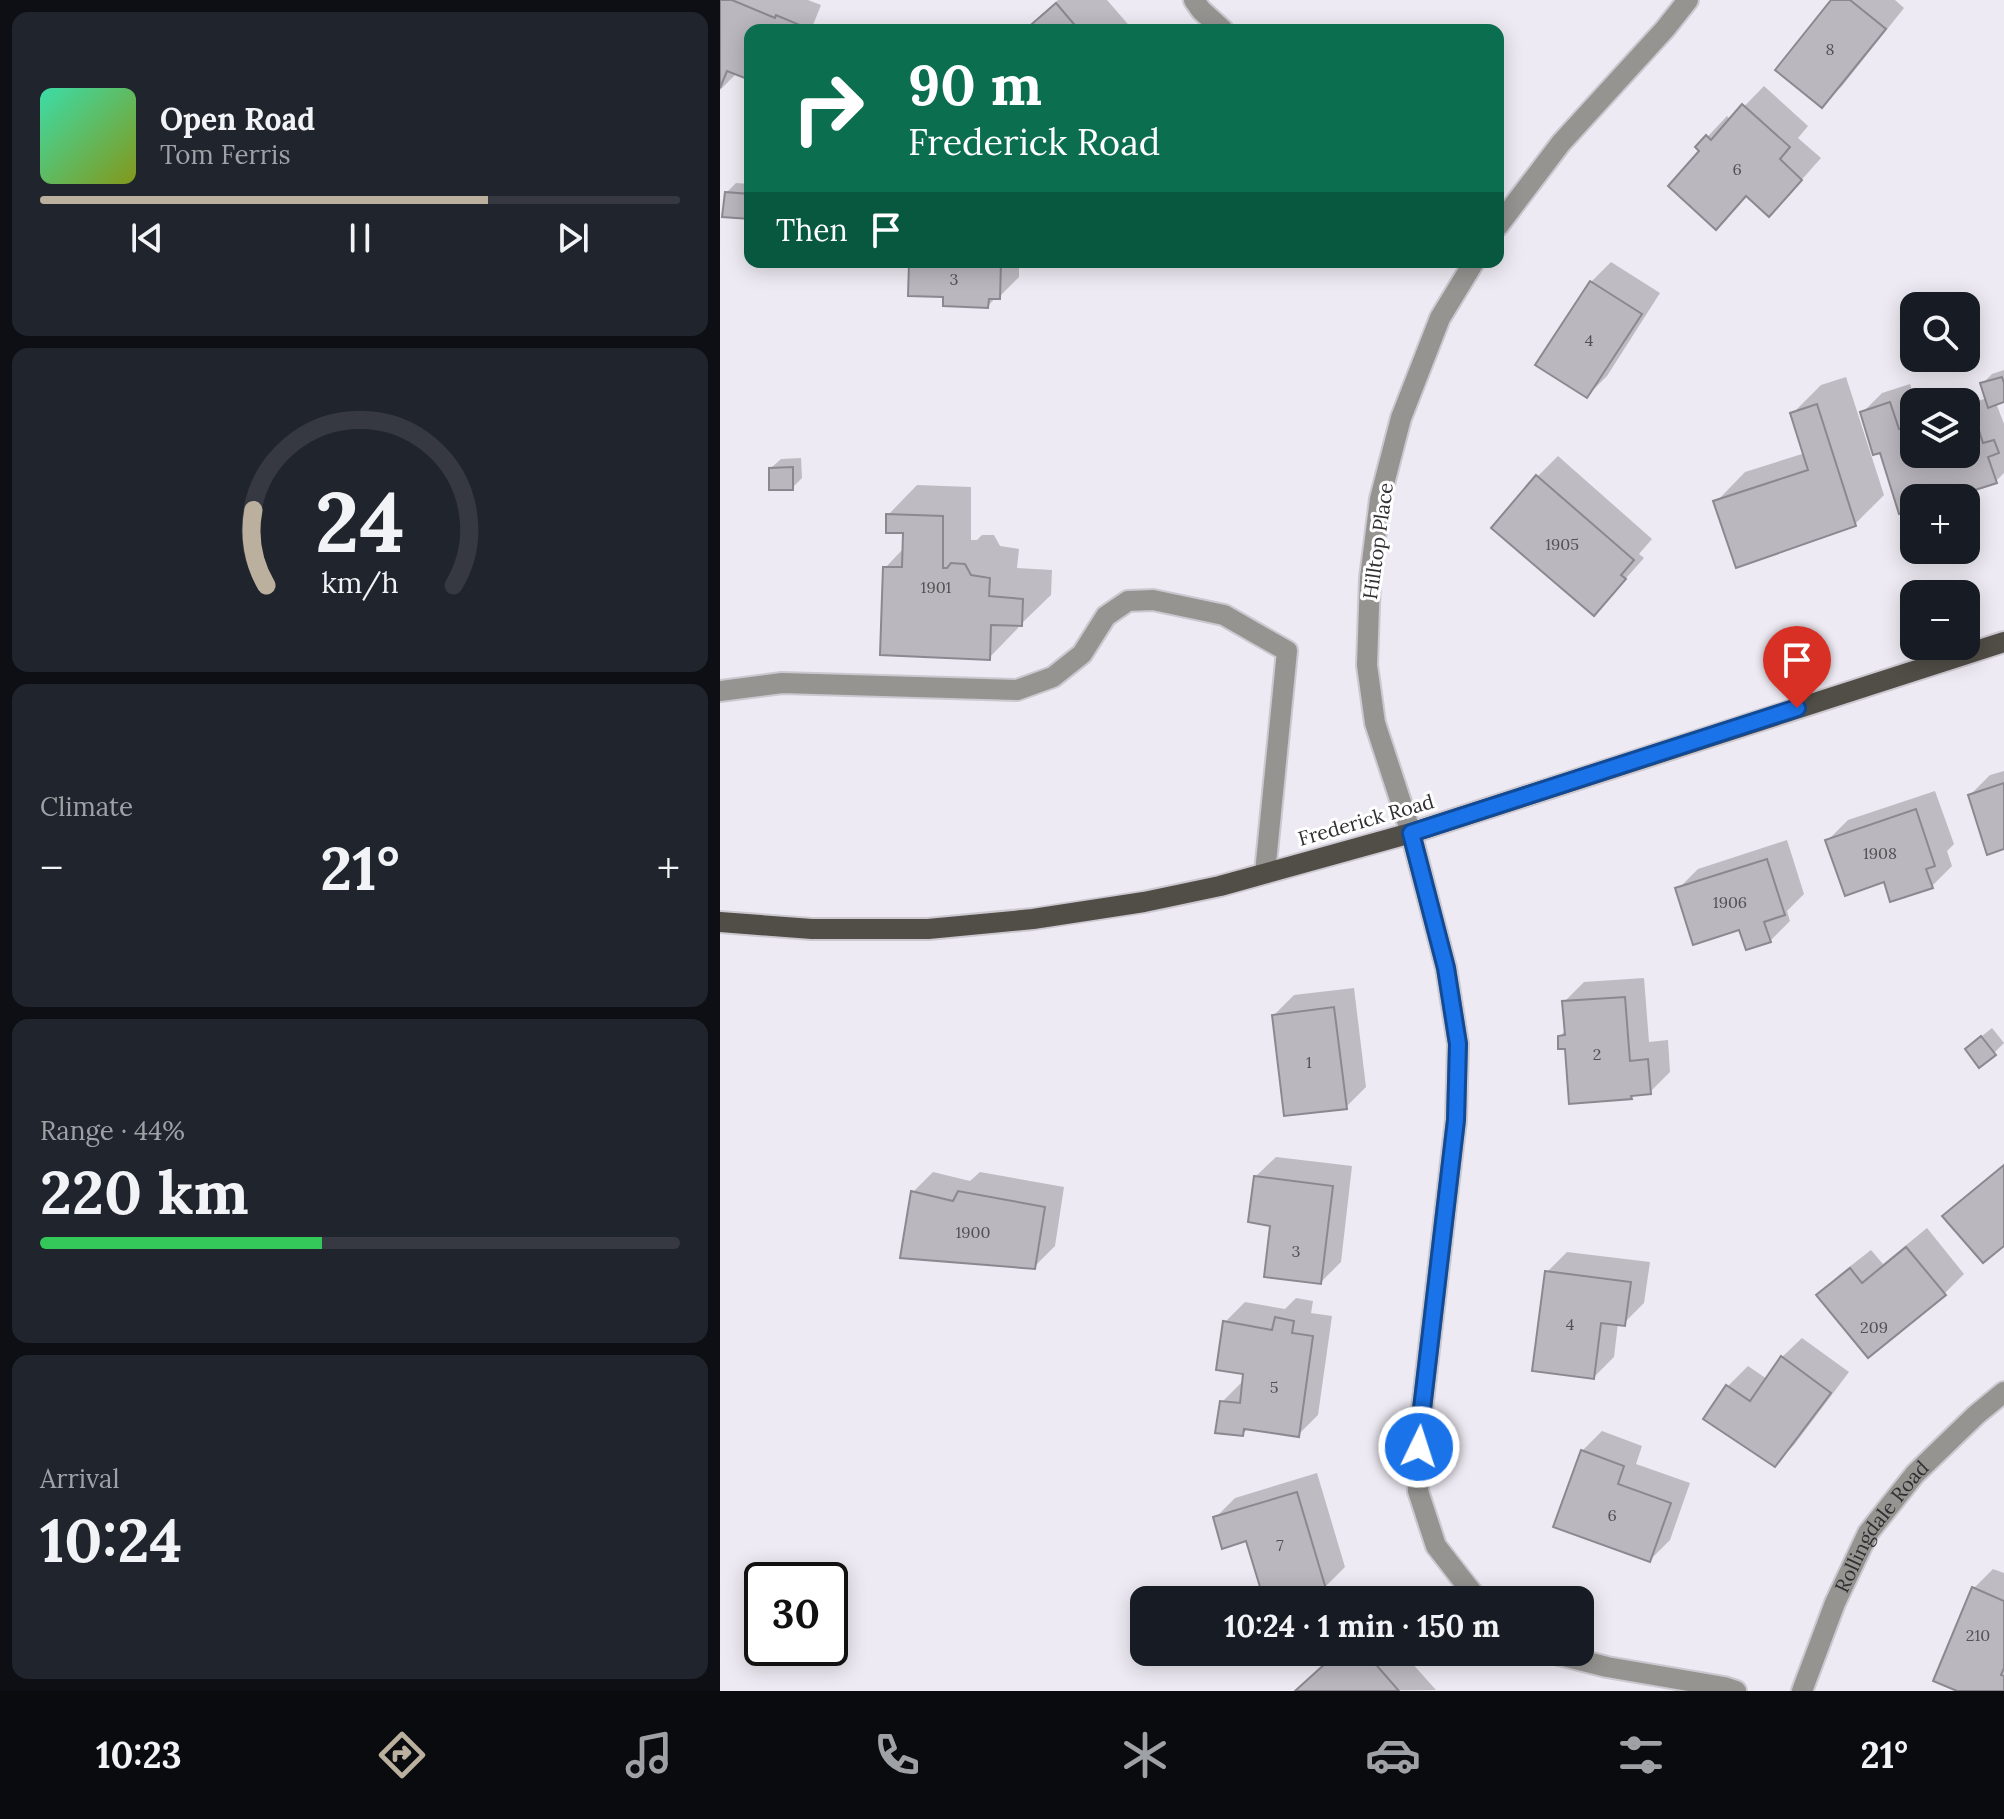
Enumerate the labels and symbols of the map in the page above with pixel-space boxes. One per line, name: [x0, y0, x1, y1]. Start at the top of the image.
house number: 8: [1826, 39, 1835, 59]
house number: 6: [1732, 159, 1742, 179]
house number: 3: [950, 269, 959, 289]
house number: 4: [1585, 330, 1594, 350]
street label: Hilltop Place: [1357, 481, 1398, 601]
house number: 1905: [1545, 534, 1579, 554]
house number: 1901: [921, 577, 952, 597]
pin: [1763, 626, 1831, 708]
street label: Frederick Road: [1295, 788, 1437, 851]
house number: 1908: [1863, 843, 1897, 863]
house number: 1906: [1713, 892, 1747, 912]
house number: 2: [1593, 1044, 1601, 1064]
house number: 1: [1306, 1052, 1312, 1072]
house number: 1900: [956, 1222, 991, 1242]
house number: 3: [1292, 1241, 1301, 1261]
house number: 4: [1566, 1314, 1575, 1334]
house number: 209: [1860, 1317, 1888, 1337]
house number: 5: [1270, 1377, 1278, 1397]
position arrow: [1377, 1405, 1461, 1489]
street label: Rollingdale Road: [1829, 1455, 1934, 1596]
house number: 6: [1607, 1505, 1617, 1525]
house number: 7: [1276, 1535, 1284, 1555]
speed limit sign: 30: [744, 1562, 848, 1666]
house number: 210: [1966, 1625, 1990, 1645]

